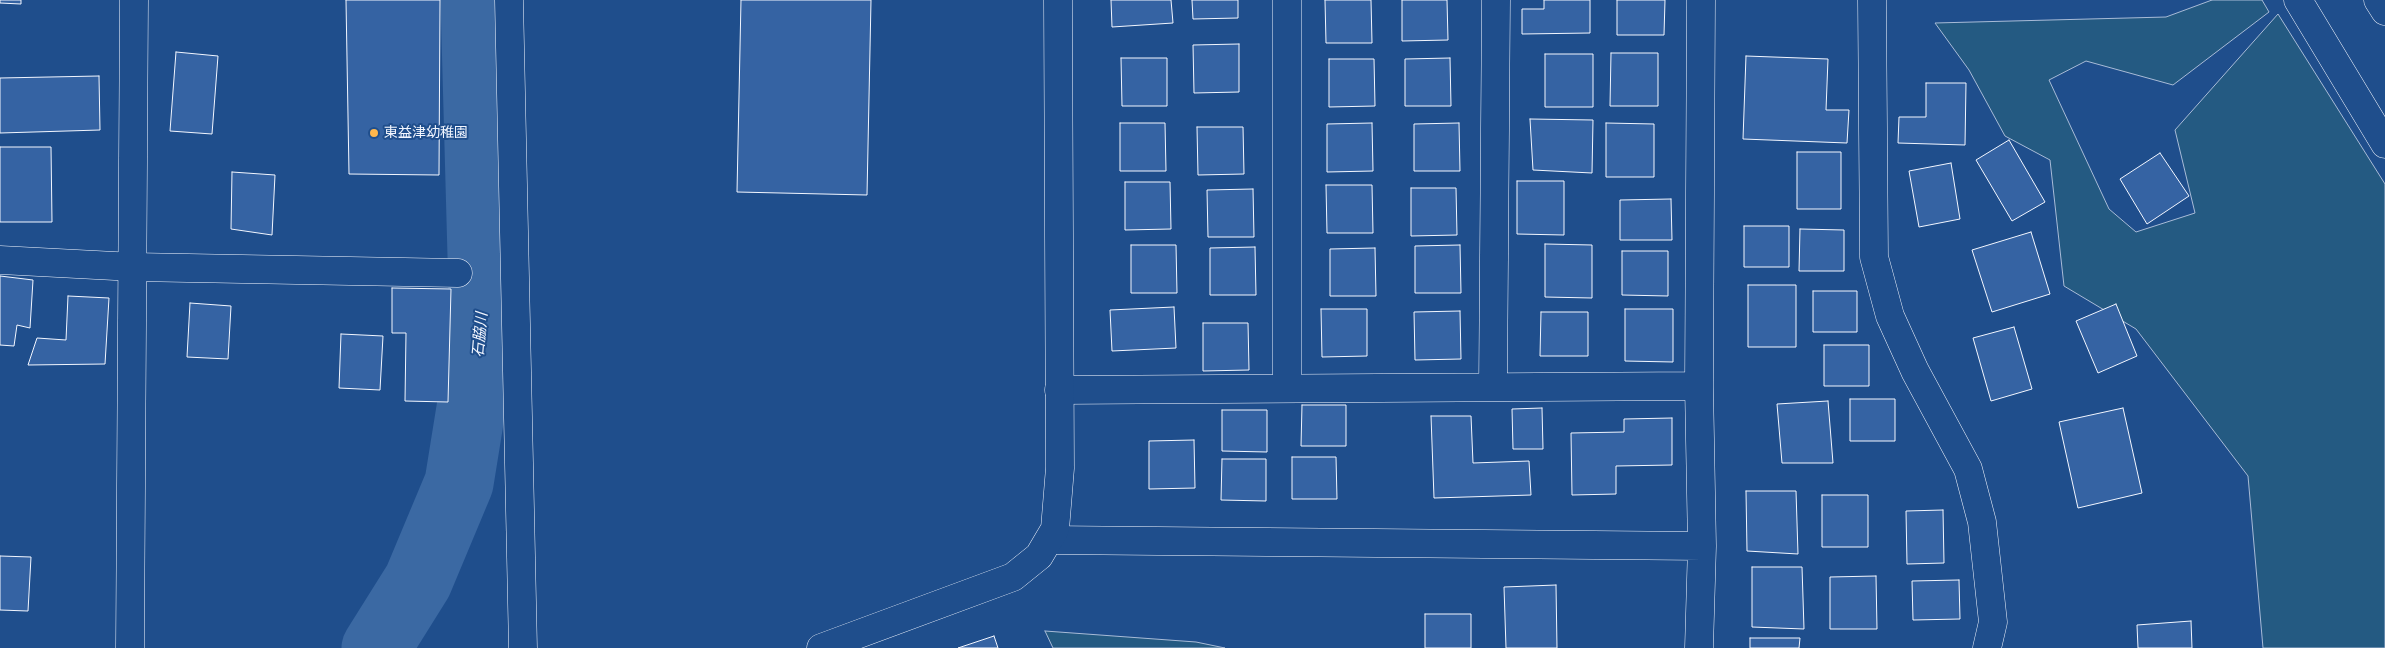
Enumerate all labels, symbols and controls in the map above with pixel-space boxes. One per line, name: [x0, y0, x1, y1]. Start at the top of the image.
place label: 東益津幼稚園: [384, 125, 468, 141]
marker: 東益津幼稚園: [368, 127, 380, 139]
water label: 石脇川: [470, 312, 492, 358]

